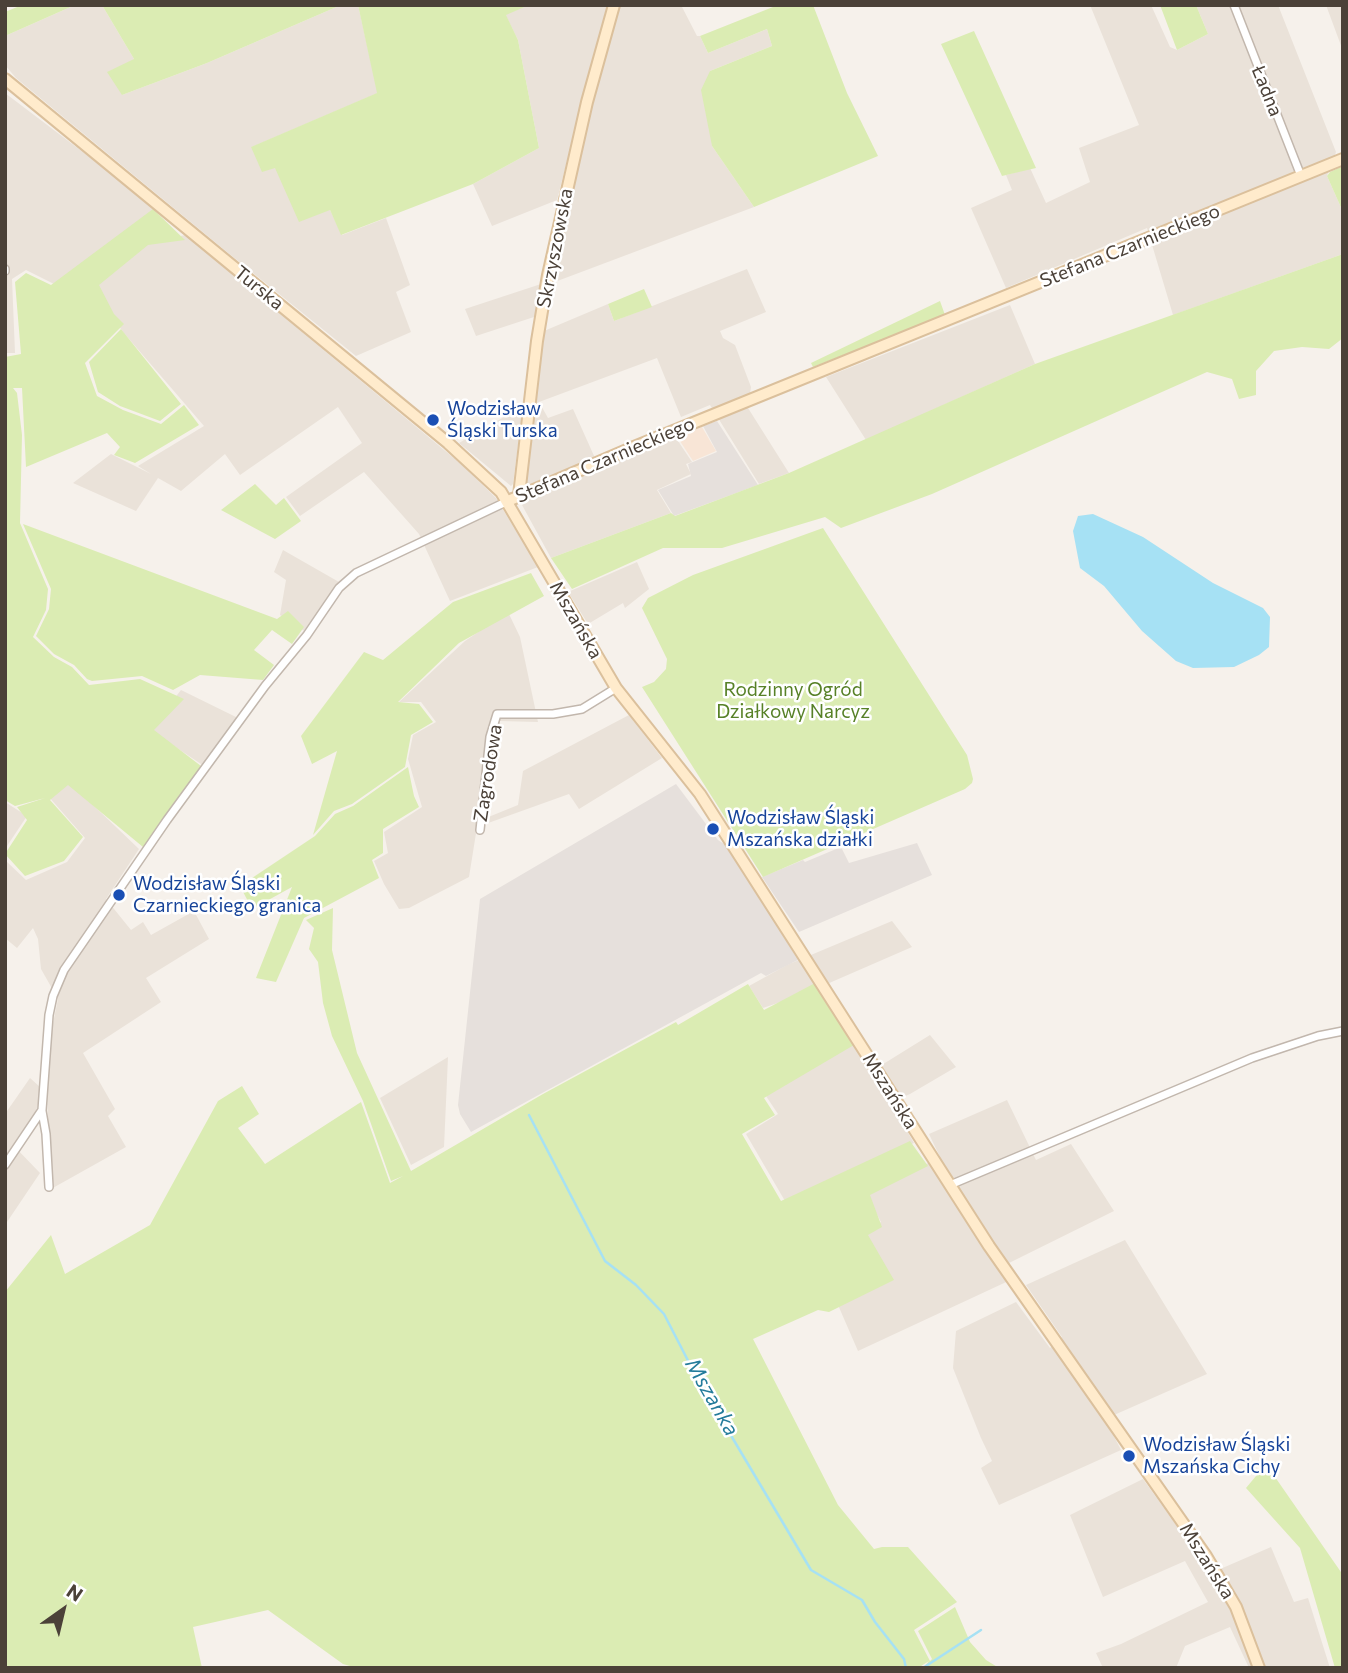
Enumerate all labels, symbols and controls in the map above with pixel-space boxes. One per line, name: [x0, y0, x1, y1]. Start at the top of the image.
street label: Ładna: [1247, 62, 1287, 120]
street label: Skrzyszowska: [532, 186, 578, 310]
street label: Stefana Czarnieckiego: [1037, 199, 1223, 293]
street label: Turska: [230, 261, 288, 315]
place label: Wodzisław Śląski Turska: [447, 398, 558, 442]
marker: Wodzisław Śląski Turska: [425, 412, 441, 428]
street label: Stefana Czarnieckiego: [512, 412, 698, 508]
street label: Mszańska: [545, 577, 607, 663]
park label: Rodzinny Ogród Działkowy Narcyz: [716, 679, 870, 723]
street label: Zagrodowa: [469, 723, 507, 823]
place label: Wodzisław Śląski Mszańska działki: [727, 807, 874, 851]
marker: Wodzisław Śląski Mszańska działki: [705, 821, 721, 837]
place label: Wodzisław Śląski Czarnieckiego granica: [133, 873, 321, 917]
marker: Wodzisław Śląski Czarnieckiego granica: [111, 887, 127, 903]
street label: Mszańska: [858, 1048, 922, 1134]
water label: Mszanka: [680, 1354, 744, 1440]
place label: Wodzisław Śląski Mszańska Cichy: [1143, 1434, 1290, 1478]
marker: Wodzisław Śląski Mszańska Cichy: [1121, 1448, 1137, 1464]
street label: Mszańska: [1175, 1518, 1239, 1604]
north arrow: [28, 1575, 98, 1645]
text: N: [63, 1579, 87, 1606]

